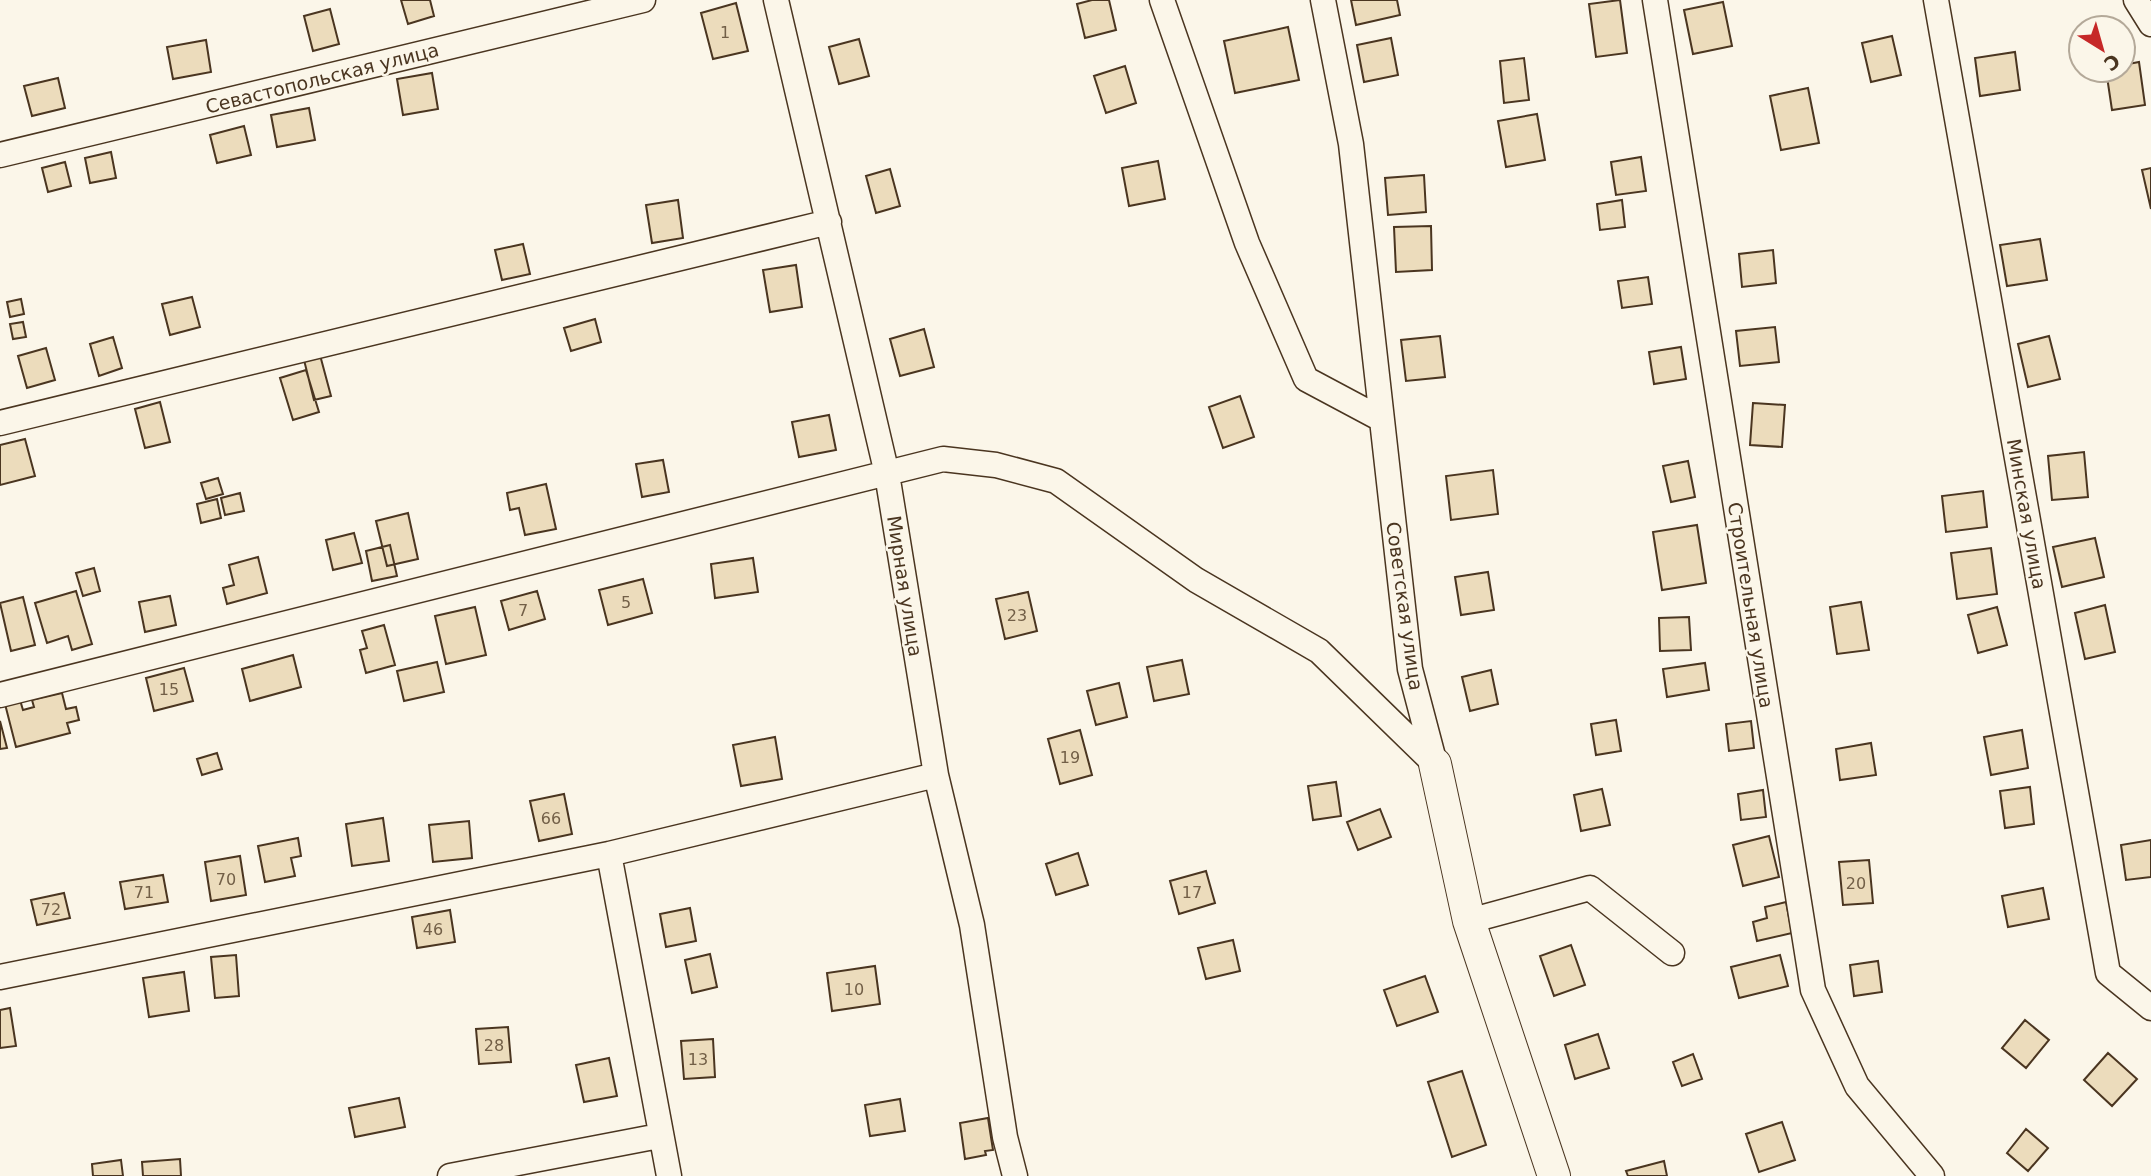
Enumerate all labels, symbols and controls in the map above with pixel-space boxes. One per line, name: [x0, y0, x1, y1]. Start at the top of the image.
north arrow: [2067, 14, 2137, 84]
house number: 1: [720, 23, 730, 42]
street label: Севастопольская улица: [203, 38, 441, 118]
text: С: [2100, 50, 2124, 76]
street label: Минская улица: [2003, 437, 2051, 591]
street label: Строительная улица: [1724, 500, 1778, 710]
street label: Мирная улица: [883, 514, 927, 658]
street label: Советская улица: [1382, 520, 1428, 692]
house number: 5: [621, 593, 631, 612]
house number: 7: [518, 601, 528, 620]
house number: 23: [1007, 606, 1027, 625]
house number: 15: [159, 680, 179, 699]
house number: 19: [1060, 748, 1080, 767]
house number: 66: [541, 809, 561, 828]
house number: 70: [216, 870, 236, 889]
house number: 20: [1846, 874, 1866, 893]
house number: 71: [134, 883, 154, 902]
house number: 17: [1182, 883, 1202, 902]
house number: 72: [41, 900, 61, 919]
house number: 46: [423, 920, 443, 939]
house number: 10: [844, 980, 864, 999]
house number: 28: [484, 1036, 504, 1055]
house number: 13: [688, 1050, 708, 1069]

